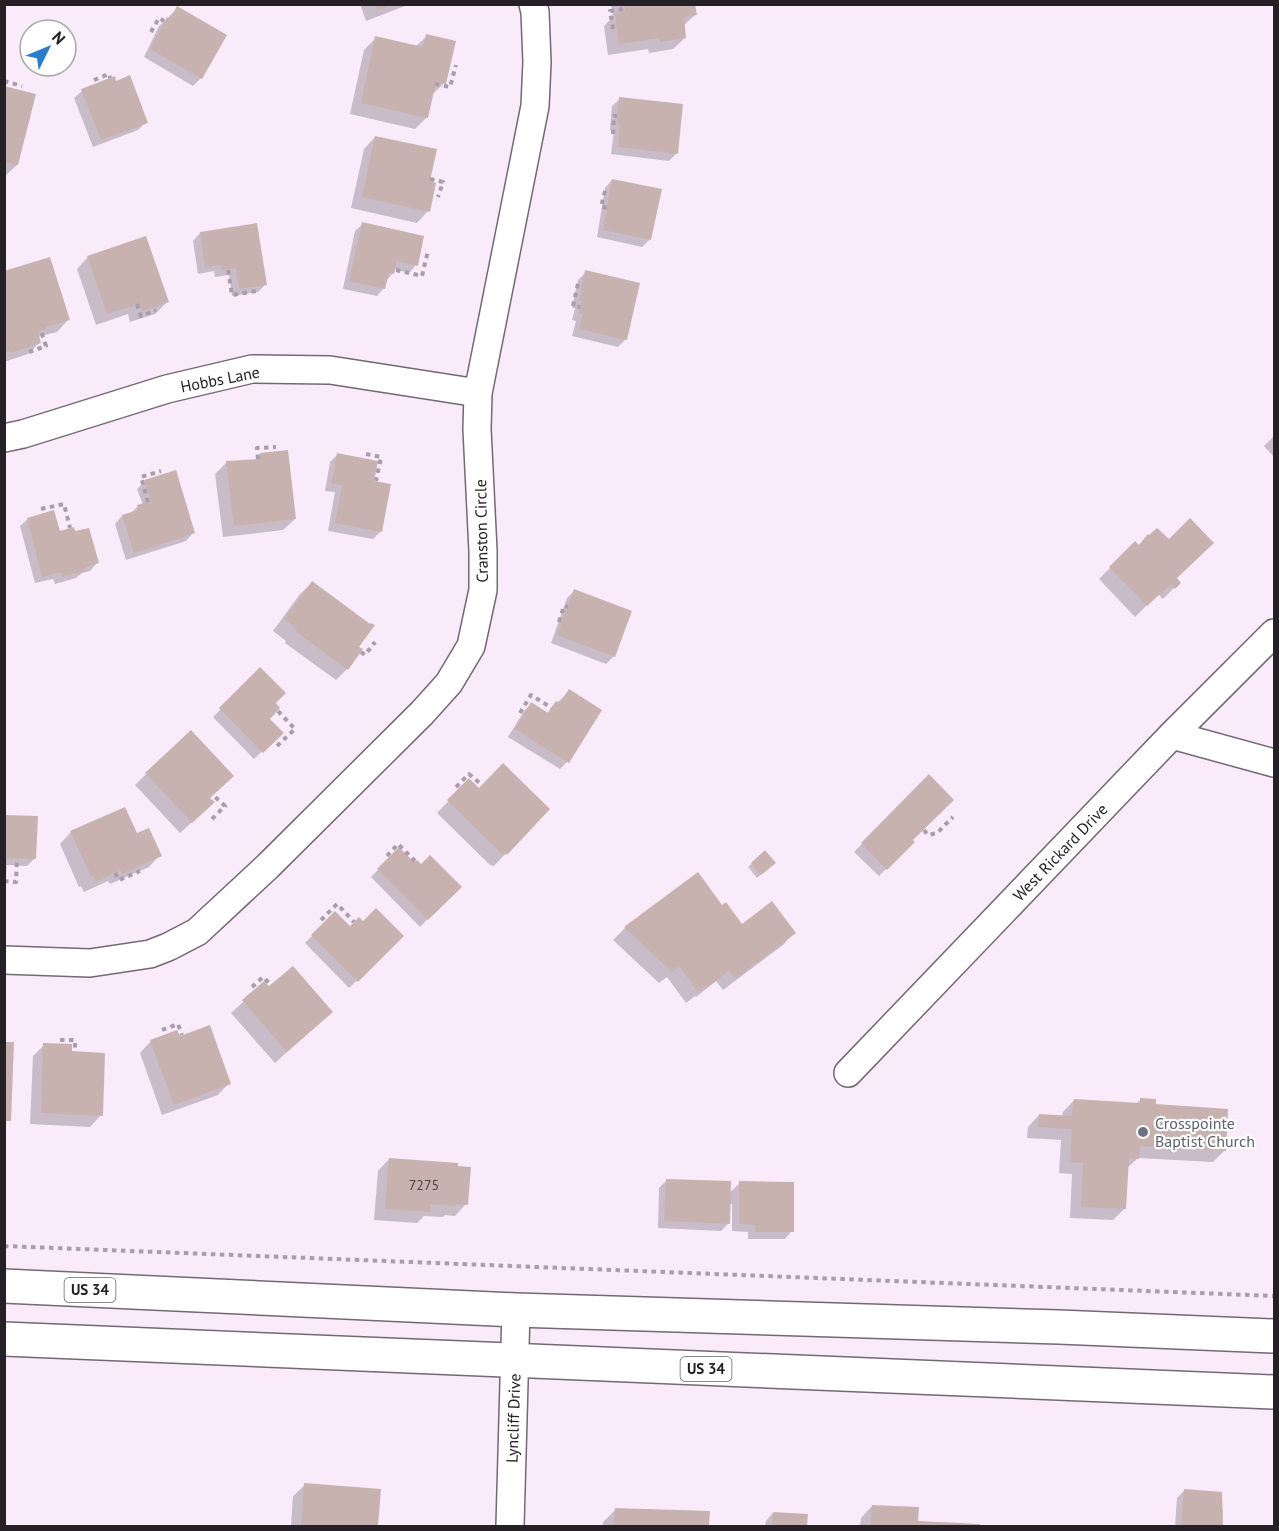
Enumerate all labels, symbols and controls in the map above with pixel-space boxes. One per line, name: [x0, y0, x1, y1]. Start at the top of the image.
north arrow: [18, 18, 78, 78]
text: N: [48, 27, 70, 48]
street label: Hobbs Lane: [179, 362, 261, 396]
street label: Cranston Circle: [470, 479, 492, 583]
street label: West Rickard Drive: [1008, 799, 1112, 905]
place label: Crosspointe Baptist Church: [1155, 1113, 1255, 1151]
marker: Crosspointe Baptist Church: [1136, 1125, 1150, 1139]
house number: 7275: [409, 1176, 439, 1194]
road number: US 34: [64, 1278, 116, 1302]
road number: US 34: [680, 1357, 732, 1381]
street label: Lyncliff Drive: [501, 1373, 525, 1463]

